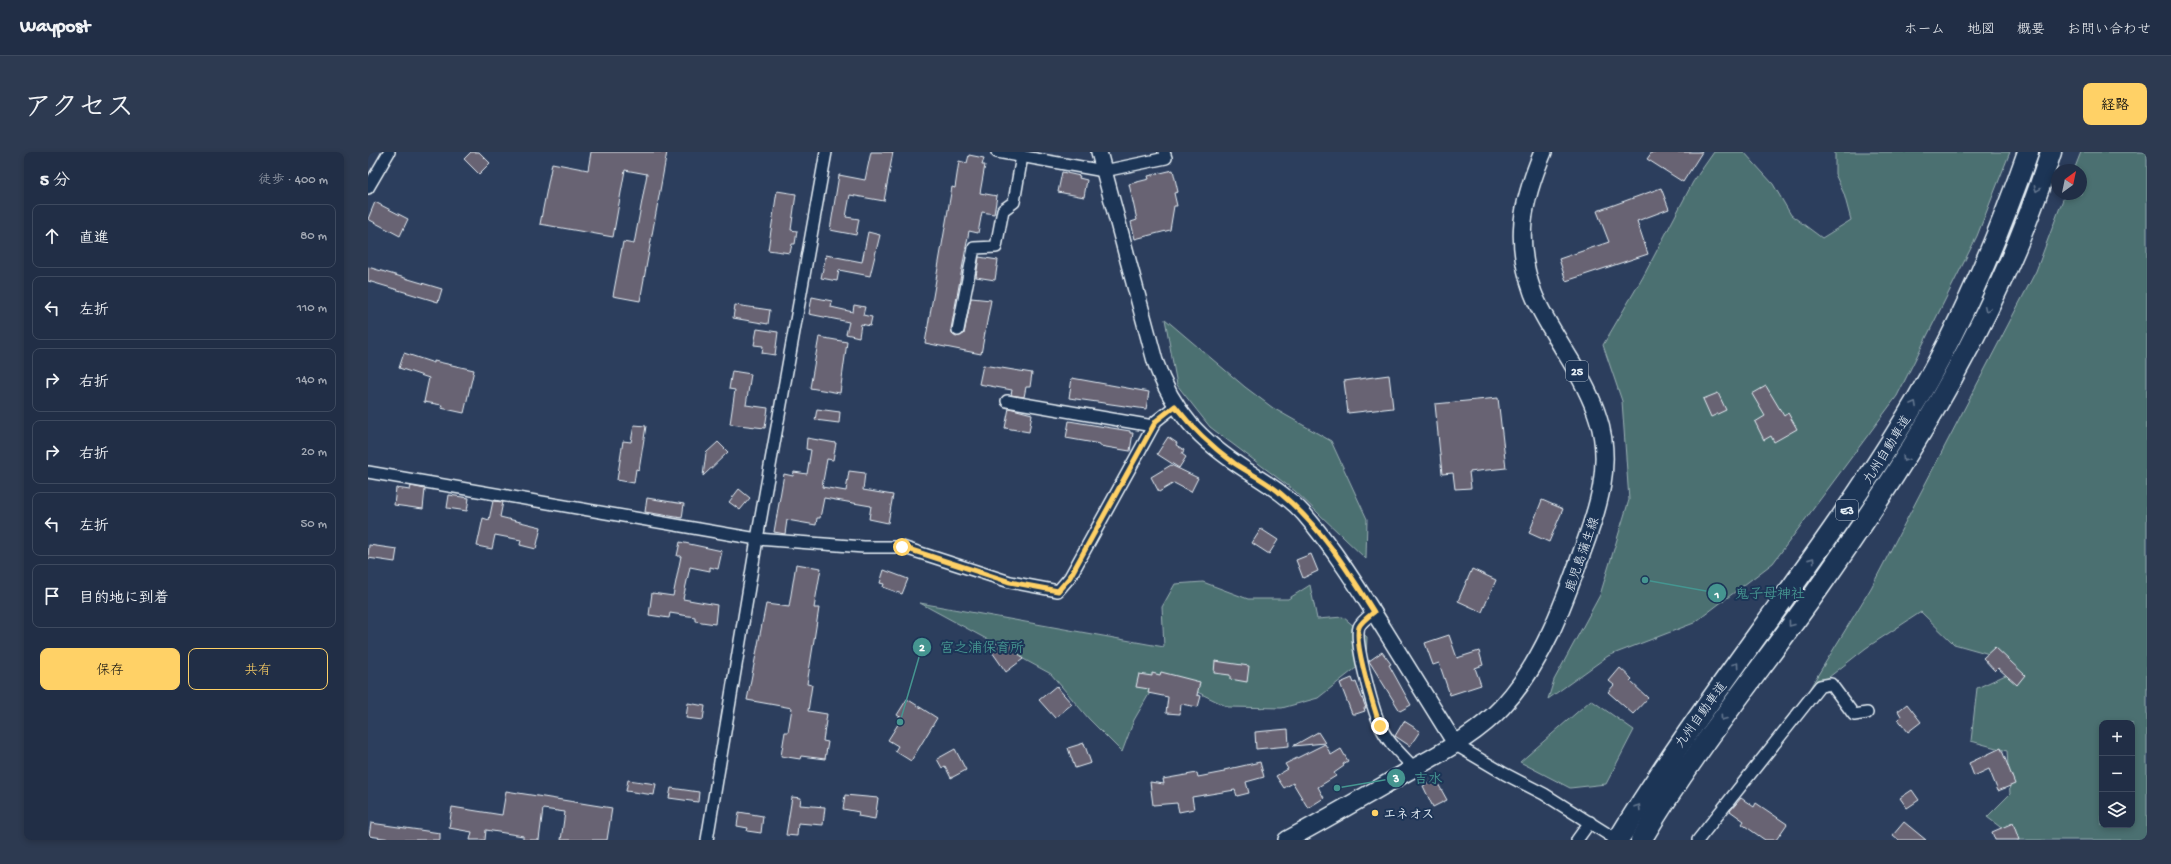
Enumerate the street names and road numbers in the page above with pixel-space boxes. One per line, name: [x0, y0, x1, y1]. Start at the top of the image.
road number: 25: [1566, 361, 1588, 381]
street label: 九州自動車道: [1861, 413, 1915, 487]
road number: E3: [1836, 500, 1858, 520]
street label: 鹿児島蒲生線: [1563, 514, 1603, 594]
street label: 九州自動車道: [1673, 680, 1731, 751]

